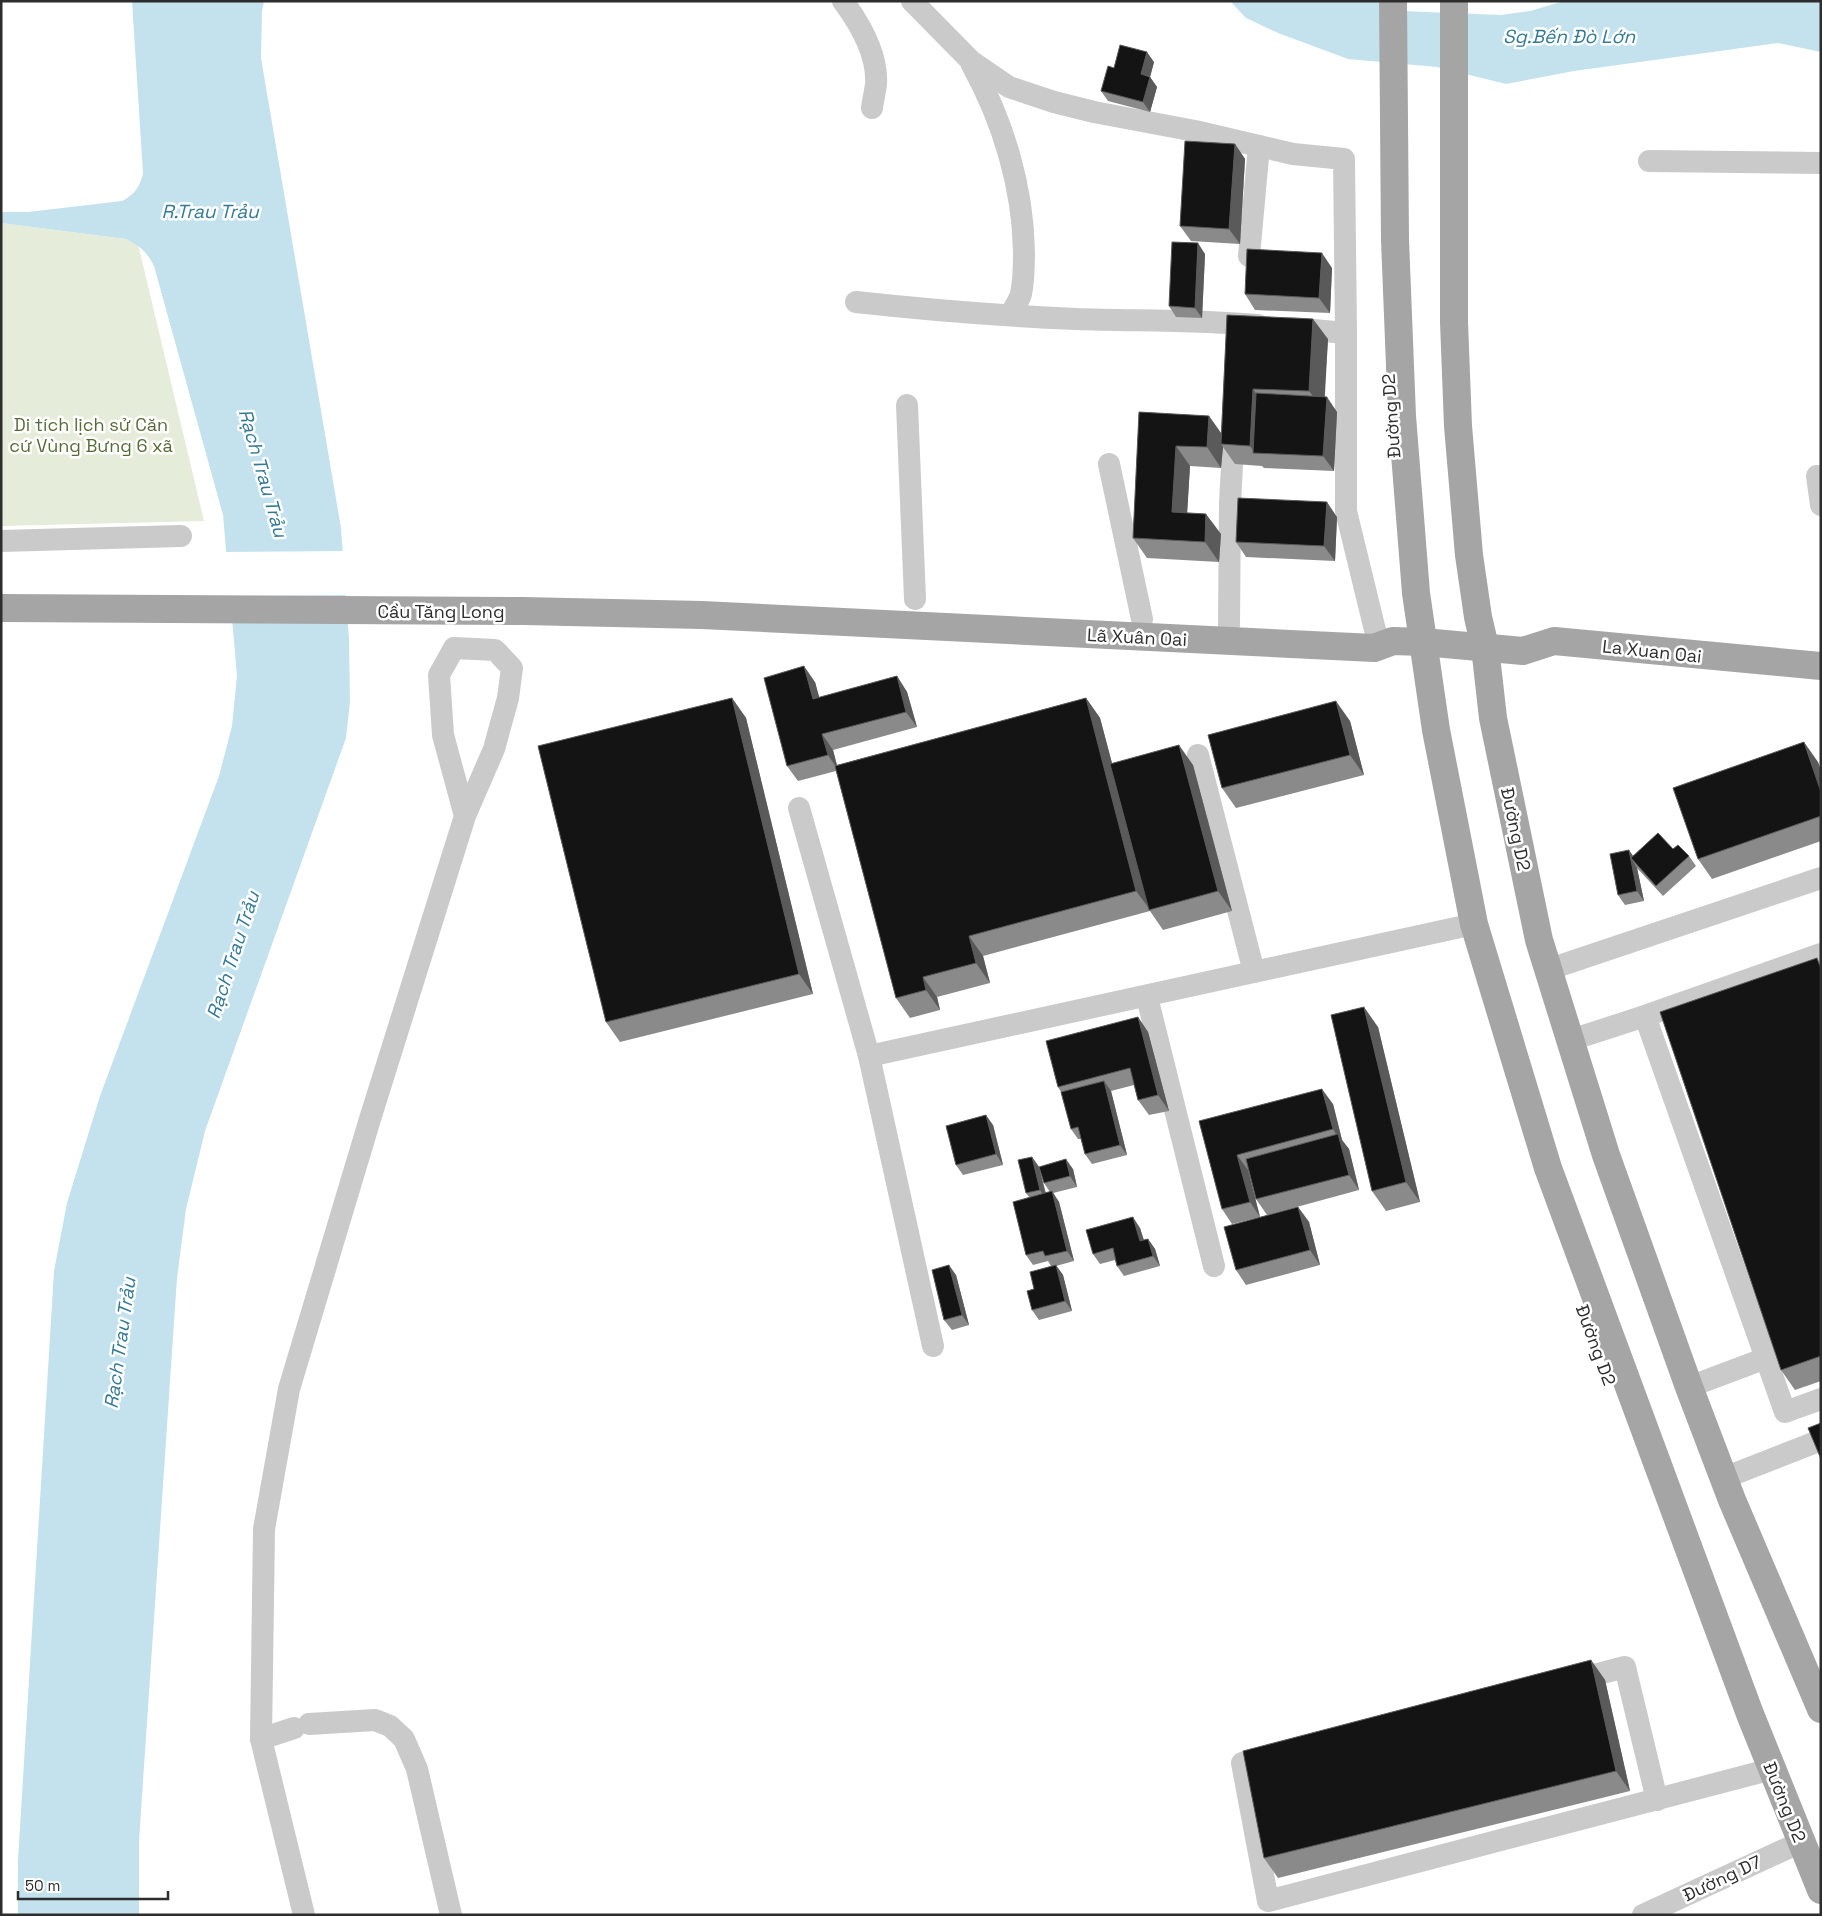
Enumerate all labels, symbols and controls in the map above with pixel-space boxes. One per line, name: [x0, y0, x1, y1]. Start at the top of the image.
water label: Sg.Bến Đò Lớn: [1503, 24, 1635, 49]
water label: R.Trau Trảu: [161, 199, 260, 224]
street label: Đường D2: [1377, 373, 1405, 459]
water label: Rạch Trau Trảu: [233, 406, 294, 541]
park label: Di tích lịch sử Căn cứ Vùng Bưng 6 xã: [9, 413, 173, 457]
street label: Cầu Tăng Long: [378, 600, 504, 623]
street label: Lã Xuân Oai: [1087, 623, 1187, 651]
street label: La Xuan Oai: [1601, 634, 1703, 668]
street label: Đường D2: [1496, 785, 1536, 873]
water label: Rạch Trau Trảu: [201, 887, 266, 1022]
water label: Rạch Trau Trảu: [98, 1274, 142, 1410]
street label: Đường D2: [1571, 1301, 1621, 1389]
street label: Đường D2: [1758, 1758, 1812, 1846]
street label: Đường D7: [1679, 1850, 1765, 1906]
scale bar: [18, 1868, 168, 1900]
text: 50 m: [25, 1876, 60, 1895]

